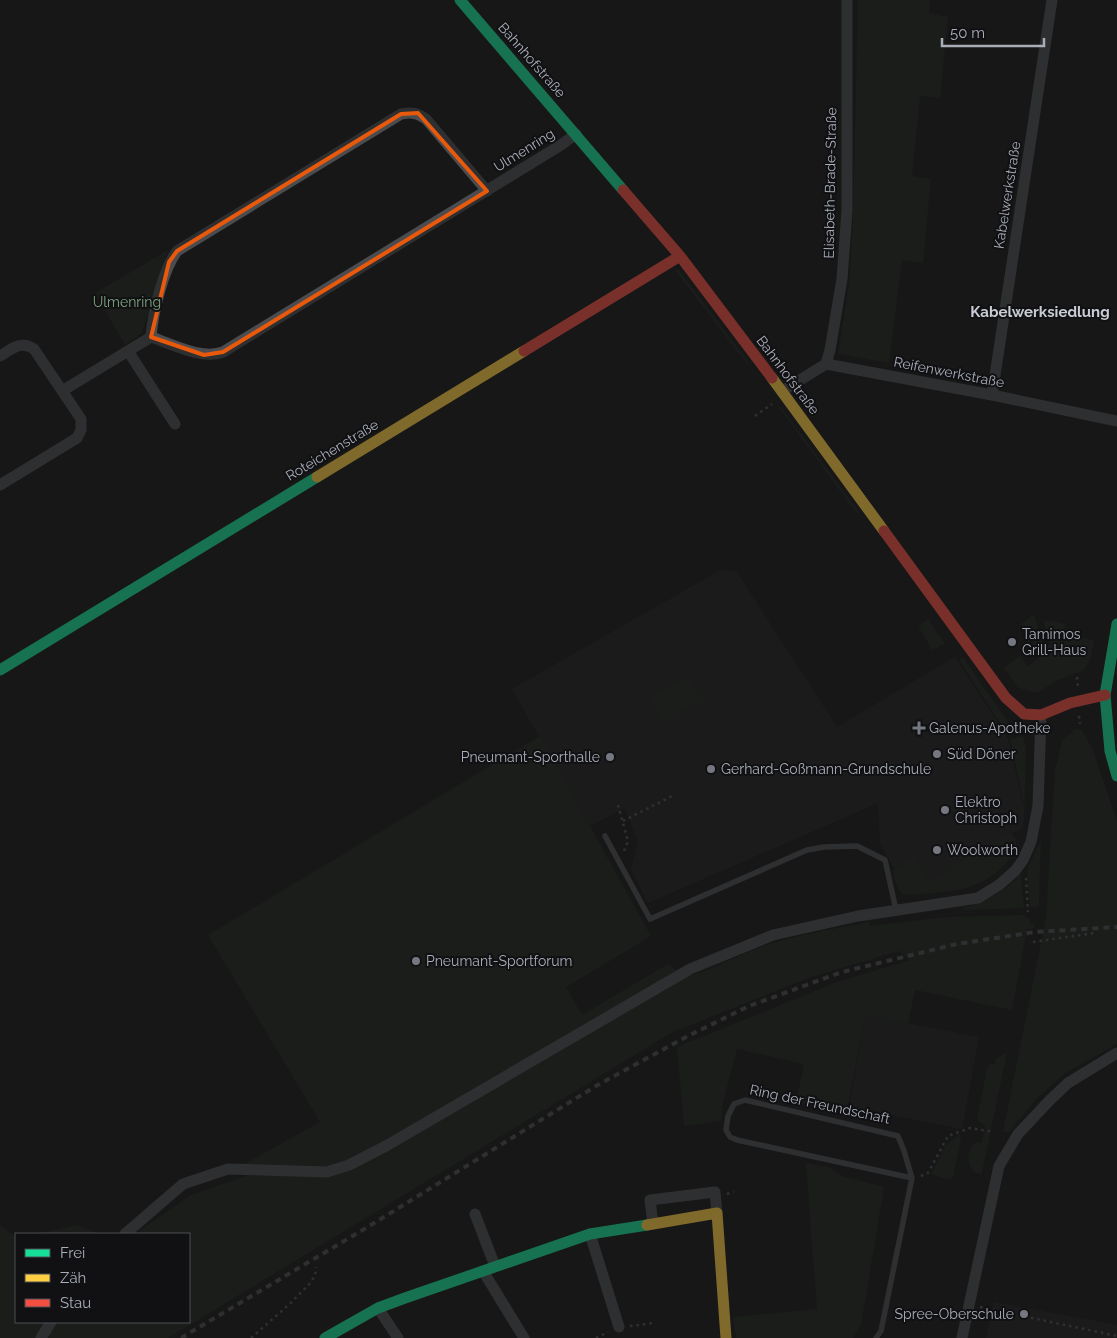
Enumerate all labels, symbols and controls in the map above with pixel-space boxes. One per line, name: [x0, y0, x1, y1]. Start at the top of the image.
scale bar: [942, 15, 1044, 47]
street label: Bahnhofstraße: [495, 19, 569, 101]
text: 50 m: [950, 24, 985, 42]
street label: Elisabeth-Brade-Straße: [821, 107, 839, 259]
street label: Ulmenring: [491, 125, 557, 175]
street label: Kabelwerkstraße: [991, 140, 1023, 250]
park label: Ulmenring: [93, 294, 161, 310]
district label: Kabelwerksiedlung: [970, 303, 1110, 321]
street label: Bahnhofstraße: [753, 333, 823, 417]
street label: Reifenwerkstraße: [892, 353, 1006, 391]
street label: Roteichenstraße: [283, 416, 381, 484]
place label: Tamimos Grill-Haus: [1022, 626, 1086, 658]
marker: Tamimos Grill-Haus: [1006, 636, 1018, 648]
place label: Galenus-Apotheke: [929, 720, 1050, 736]
marker: Galenus-Apotheke: [913, 722, 925, 734]
place label: Süd Döner: [947, 746, 1016, 762]
marker: Süd Döner: [931, 748, 943, 760]
place label: Pneumant-Sporthalle: [461, 749, 600, 765]
marker: Pneumant-Sporthalle: [604, 751, 616, 763]
place label: Gerhard-Goßmann-Grundschule: [721, 761, 931, 777]
marker: Gerhard-Goßmann-Grundschule: [705, 763, 717, 775]
place label: Elektro Christoph: [955, 794, 1017, 826]
marker: Elektro Christoph: [939, 804, 951, 816]
place label: Woolworth: [947, 842, 1018, 858]
marker: Woolworth: [931, 844, 943, 856]
place label: Pneumant-Sportforum: [426, 953, 572, 969]
marker: Pneumant-Sportforum: [410, 955, 422, 967]
street label: Ring der Freundschaft: [748, 1081, 892, 1127]
legend: [15, 1233, 190, 1323]
text: Frei: [60, 1244, 85, 1262]
text: Zäh: [60, 1269, 86, 1287]
text: Stau: [60, 1294, 91, 1312]
place label: Spree-Oberschule: [895, 1306, 1014, 1322]
marker: Spree-Oberschule: [1018, 1308, 1030, 1320]

